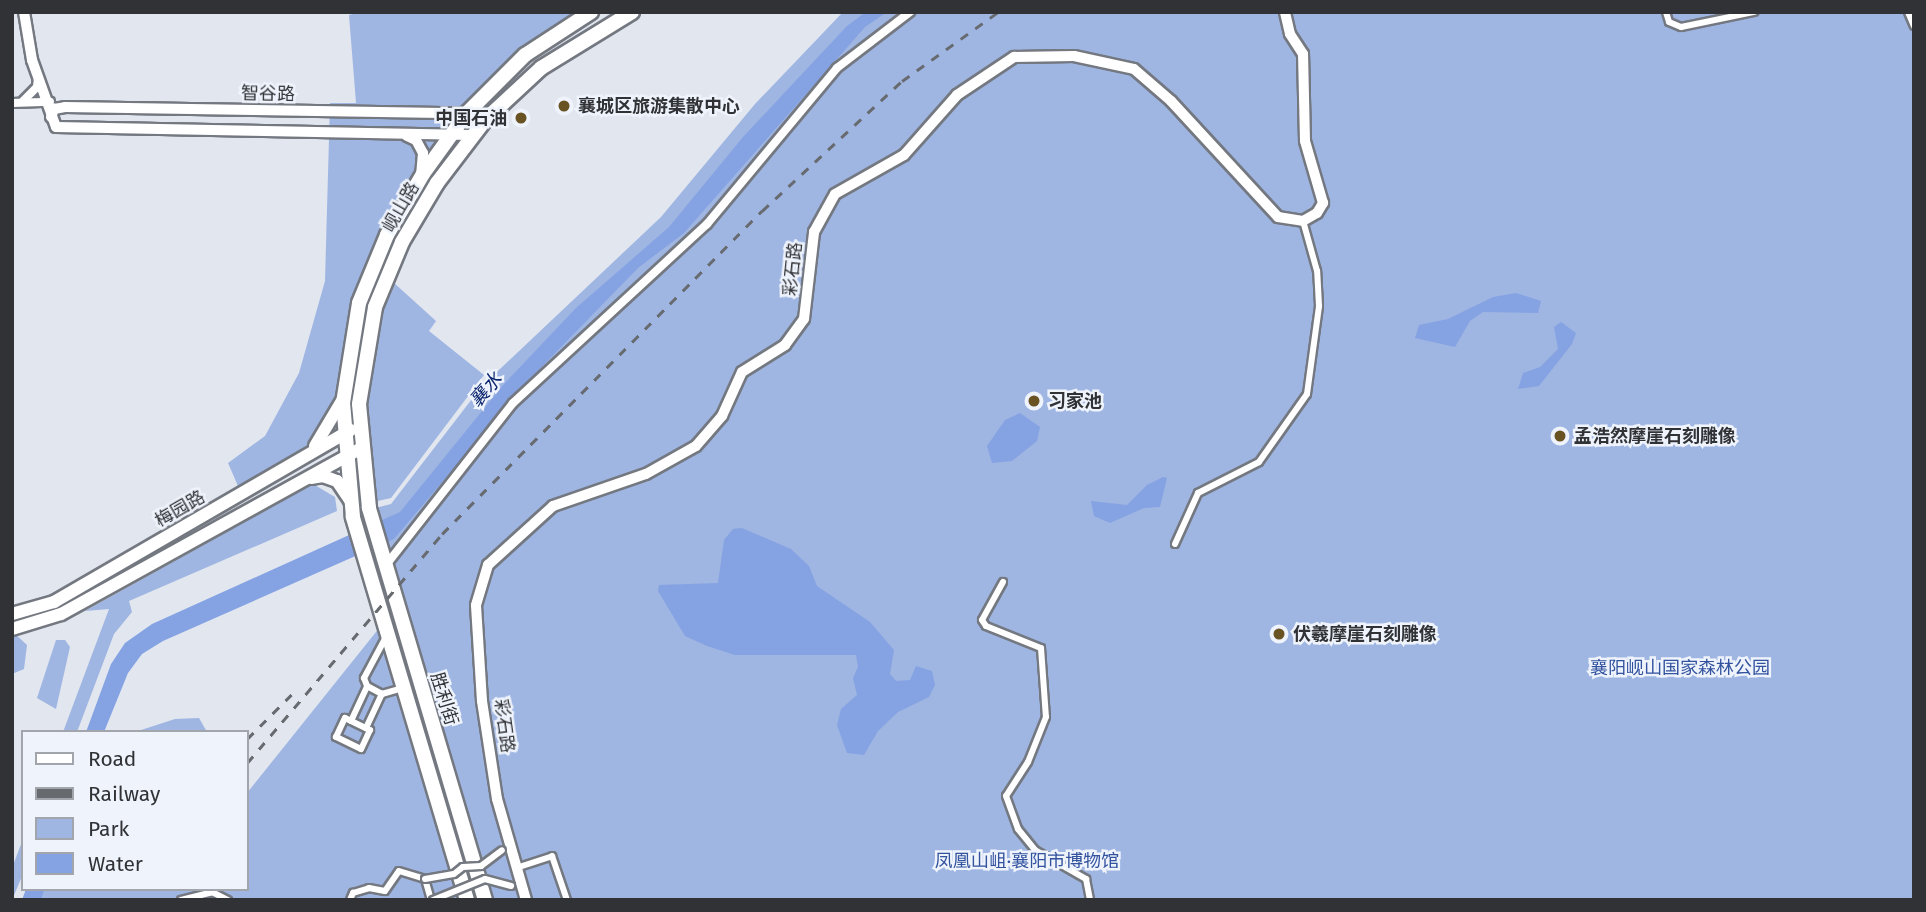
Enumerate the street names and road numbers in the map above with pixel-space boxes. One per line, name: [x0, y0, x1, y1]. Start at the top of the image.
street label: 智谷路: [241, 83, 295, 105]
street label: 岘山路: [378, 178, 424, 236]
street label: 彩石路: [779, 241, 807, 297]
street label: 梅园路: [151, 486, 209, 532]
street label: 胜利街: [426, 670, 462, 728]
street label: 彩石路: [490, 698, 518, 754]

